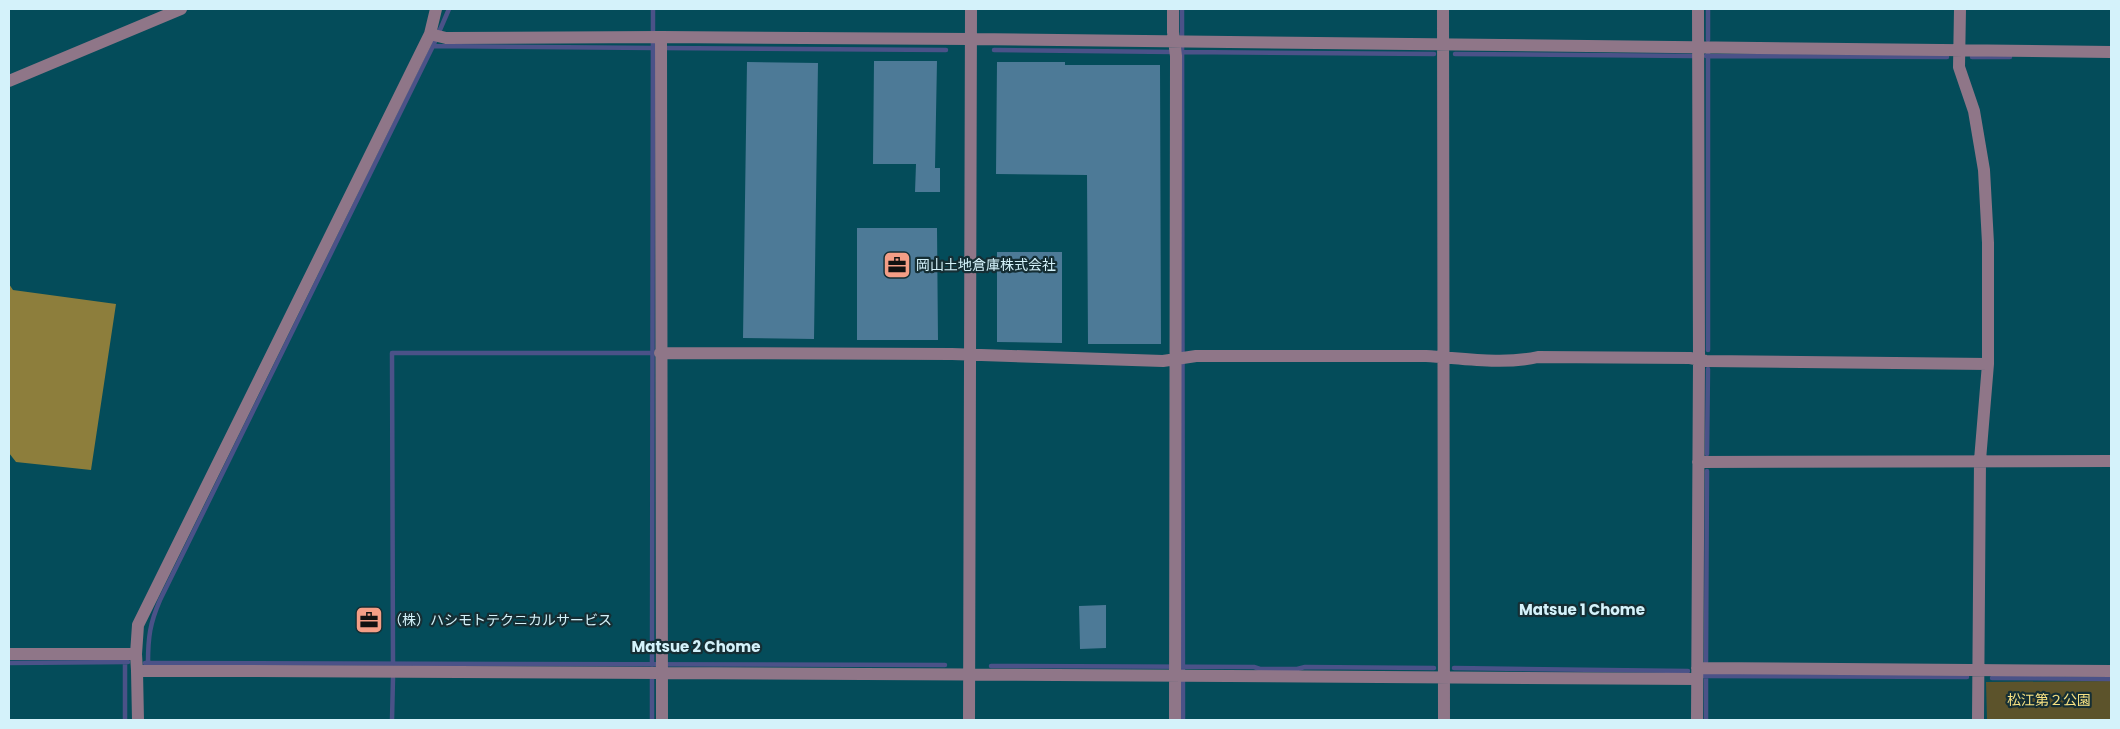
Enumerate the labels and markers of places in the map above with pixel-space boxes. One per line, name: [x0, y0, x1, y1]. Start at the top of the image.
office icon: 岡山土地倉庫株式会社: [882, 250, 912, 280]
place label: 岡山土地倉庫株式会社: [916, 255, 1056, 275]
office icon: （株）ハシモトテクニカルサービス: [354, 605, 384, 635]
place label: （株）ハシモトテクニカルサービス: [388, 610, 612, 630]

